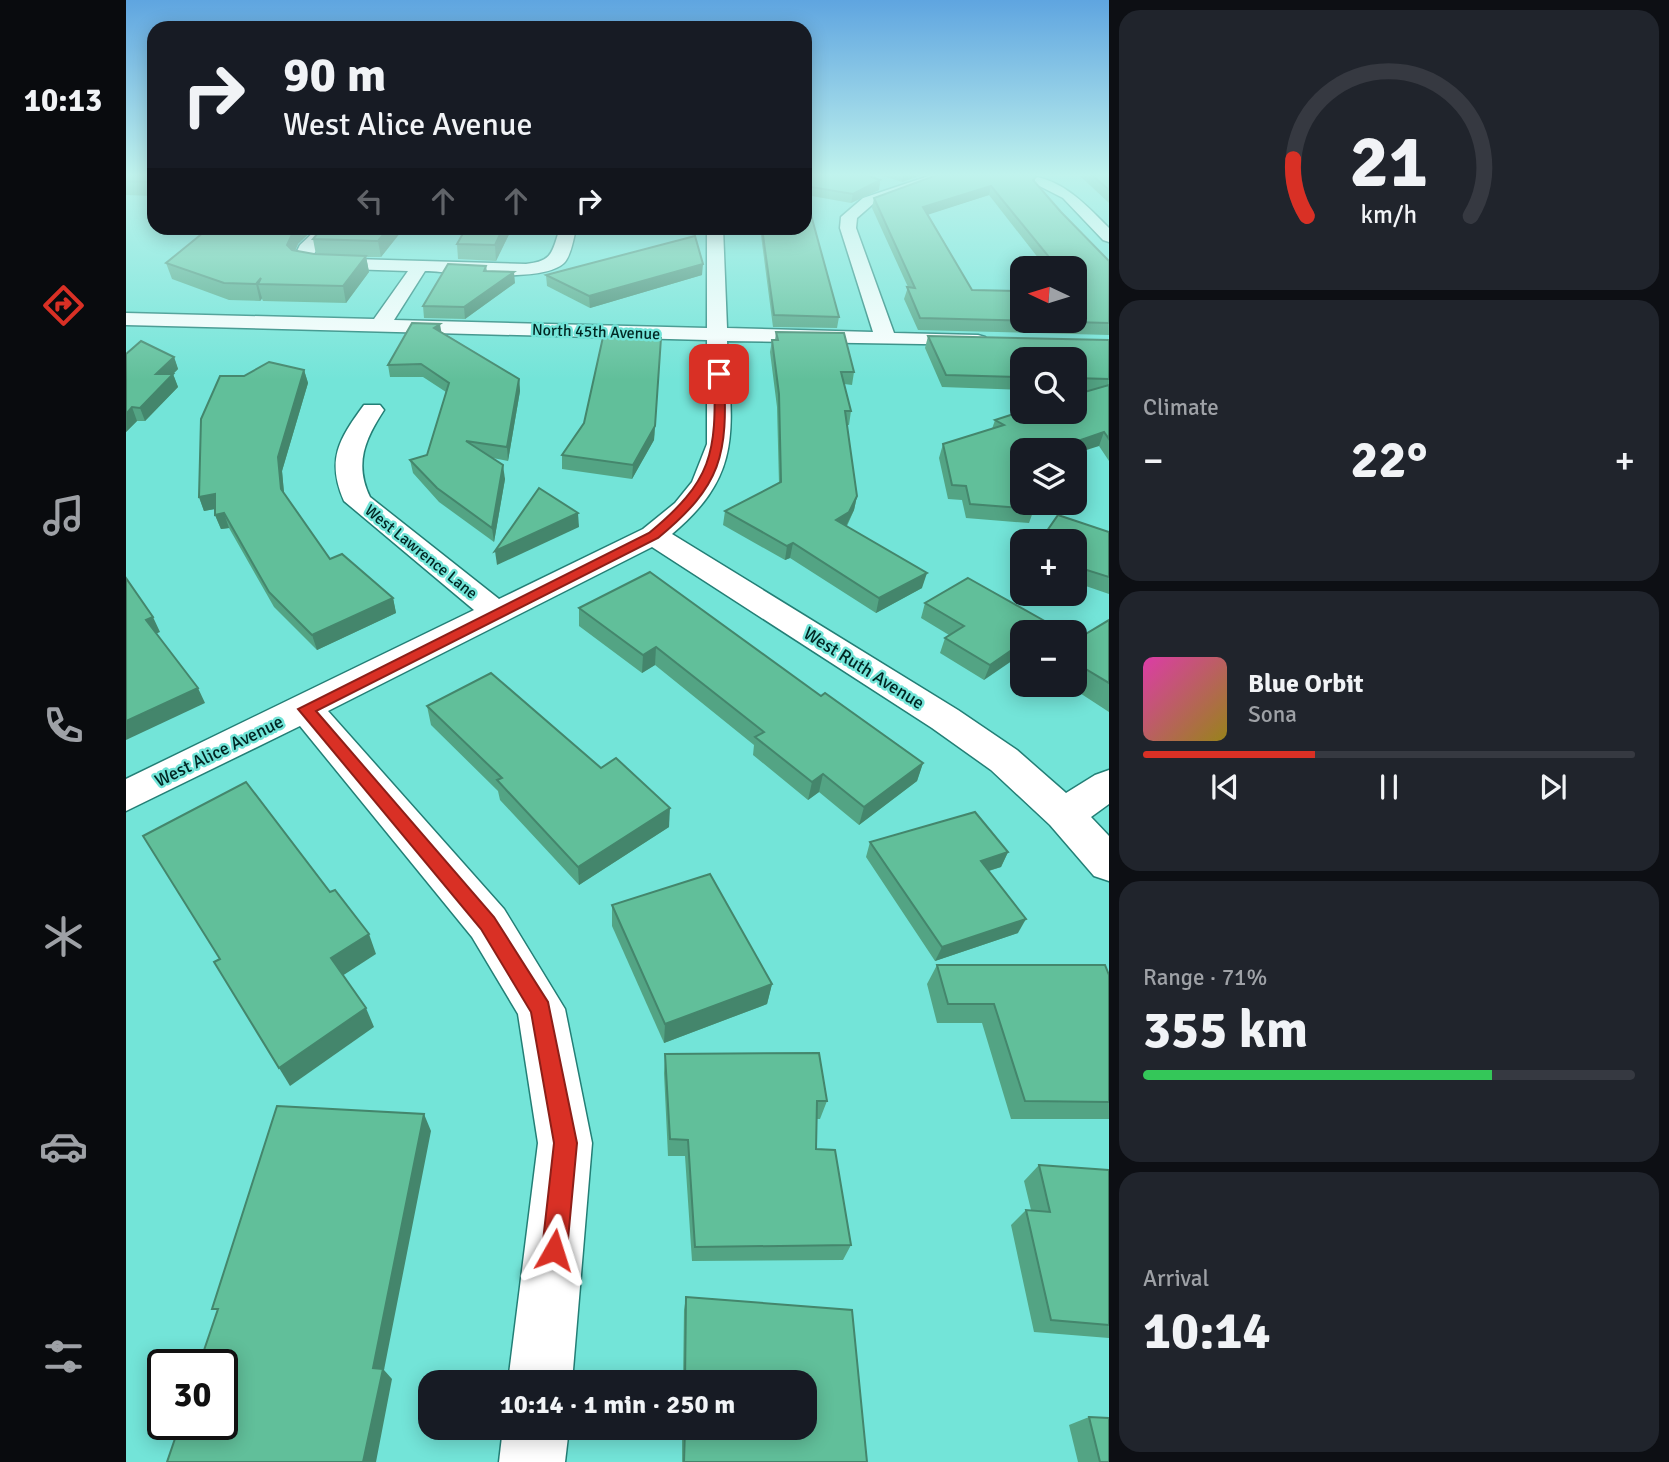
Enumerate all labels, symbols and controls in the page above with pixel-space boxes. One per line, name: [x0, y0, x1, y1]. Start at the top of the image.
text: 90 m: [283, 45, 386, 105]
icon: right: [168, 49, 259, 140]
text: 10:13: [24, 81, 102, 120]
text: West Alice Avenue: [283, 105, 532, 144]
text: 21: [1350, 119, 1428, 208]
icon: left: [351, 182, 389, 220]
icon: ahead: [424, 182, 462, 220]
icon: ahead: [497, 182, 535, 220]
icon: right: [570, 182, 608, 220]
text: km/h: [1361, 199, 1417, 230]
north arrow: [1010, 256, 1087, 332]
map controls: [1010, 256, 1087, 697]
icon: directions: [39, 281, 88, 330]
street label: North 45th Avenue: [531, 320, 661, 344]
pin: [689, 344, 749, 404]
button: search: [1010, 347, 1087, 424]
icon: arrive: [700, 355, 738, 393]
text: Climate: [1143, 393, 1219, 422]
text: 22°: [1351, 428, 1427, 492]
text: −: [1143, 437, 1164, 484]
text: +: [1614, 437, 1635, 484]
button: layers: [1010, 438, 1087, 515]
icon: music: [39, 491, 88, 540]
street label: West Lawrence Lane: [361, 500, 481, 604]
button: +: [1010, 529, 1087, 606]
button: −: [1010, 620, 1087, 697]
street label: West Ruth Avenue: [799, 622, 929, 714]
text: Blue Orbit: [1248, 668, 1364, 700]
text: Sona: [1248, 700, 1297, 729]
icon: phone: [39, 701, 88, 750]
street label: West Alice Avenue: [151, 710, 287, 792]
icon: previous: [1206, 768, 1244, 806]
icon: pause: [1370, 768, 1408, 806]
icon: next: [1534, 768, 1572, 806]
icon: climate: [39, 912, 88, 961]
text: Range · 71%: [1143, 963, 1267, 992]
text: 355 km: [1143, 998, 1308, 1062]
icon: car: [39, 1122, 88, 1171]
position arrow: [517, 1213, 591, 1287]
text: Arrival: [1143, 1264, 1209, 1293]
text: 10:14: [1143, 1299, 1271, 1363]
icon: filters: [39, 1332, 88, 1381]
speed limit sign: 30: [147, 1349, 238, 1440]
text: 10:14 · 1 min · 250 m: [500, 1389, 735, 1421]

